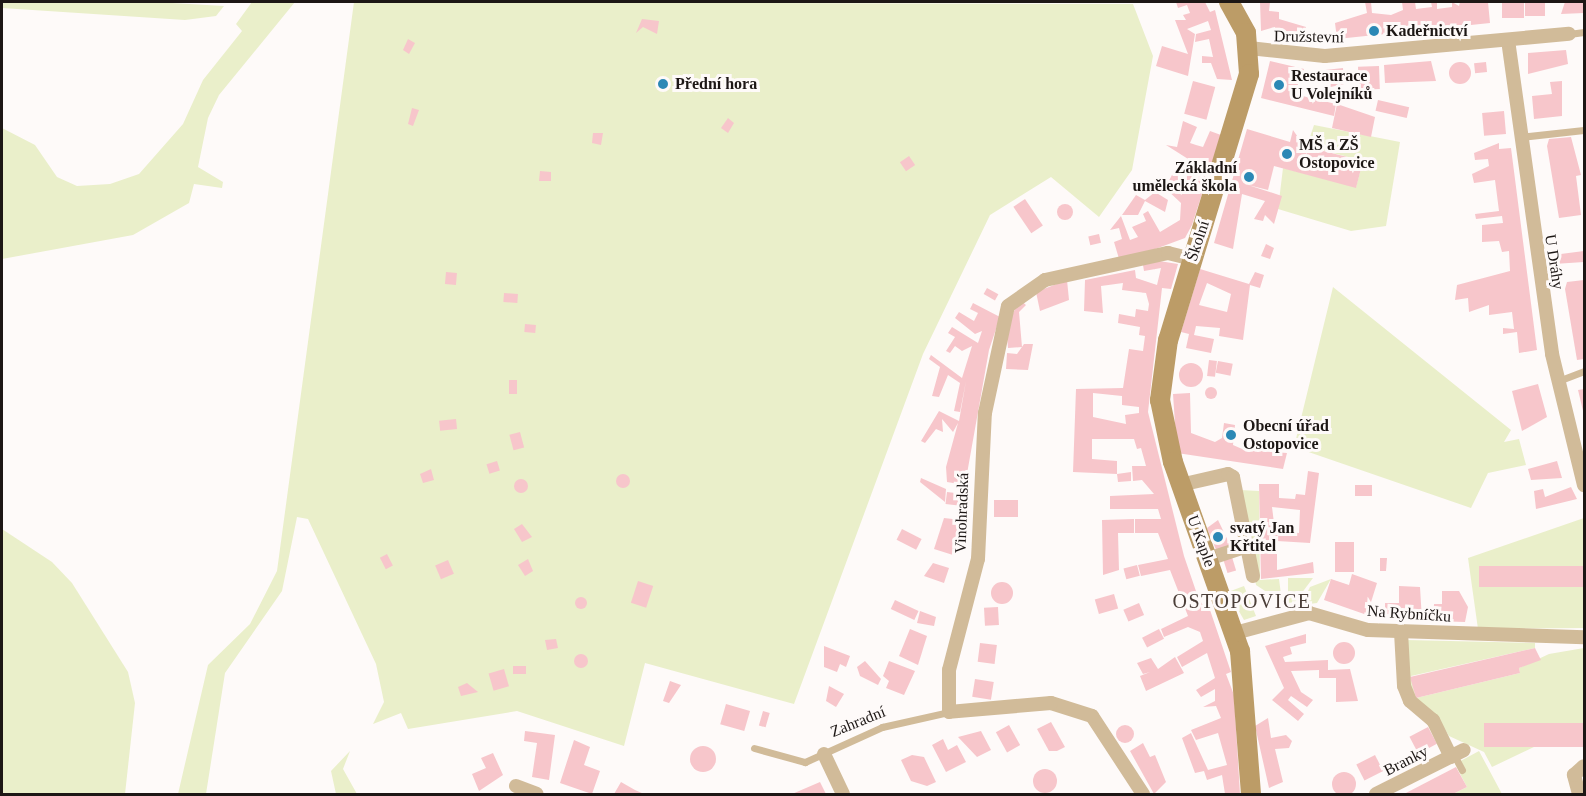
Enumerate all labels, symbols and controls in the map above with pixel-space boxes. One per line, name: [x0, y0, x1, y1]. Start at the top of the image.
place label: Kadeřnictví: [1386, 21, 1468, 41]
marker: Kadeřnictví: [1367, 24, 1381, 38]
street label: Družstevní: [1274, 27, 1344, 47]
place label: Restaurace U Volejníků: [1291, 66, 1373, 104]
place label: Přední hora: [675, 74, 757, 94]
marker: Přední hora: [656, 77, 670, 91]
marker: Restaurace U Volejníků: [1272, 78, 1286, 92]
place label: MŠ a ZŠ Ostopovice: [1299, 135, 1375, 173]
marker: MŠ a ZŠ Ostopovice: [1280, 147, 1294, 161]
place label: Základní umělecká škola: [1133, 158, 1237, 196]
marker: Základní umělecká škola: [1242, 170, 1256, 184]
street label: Školní: [1182, 218, 1214, 264]
street label: U Dráhy: [1540, 233, 1568, 291]
place label: Obecní úřad Ostopovice: [1243, 416, 1329, 454]
marker: Obecní úřad Ostopovice: [1224, 428, 1238, 442]
street label: Vinohradská: [951, 472, 973, 554]
street label: U Kaple: [1183, 512, 1219, 570]
place label: svatý Jan Křtitel: [1230, 518, 1294, 556]
marker: svatý Jan Křtitel: [1211, 530, 1225, 544]
district label: OSTOPOVICE: [1172, 589, 1312, 613]
street label: Na Rybníčku: [1366, 601, 1452, 627]
street label: Zahradní: [828, 702, 888, 742]
street label: Branky: [1381, 742, 1431, 780]

